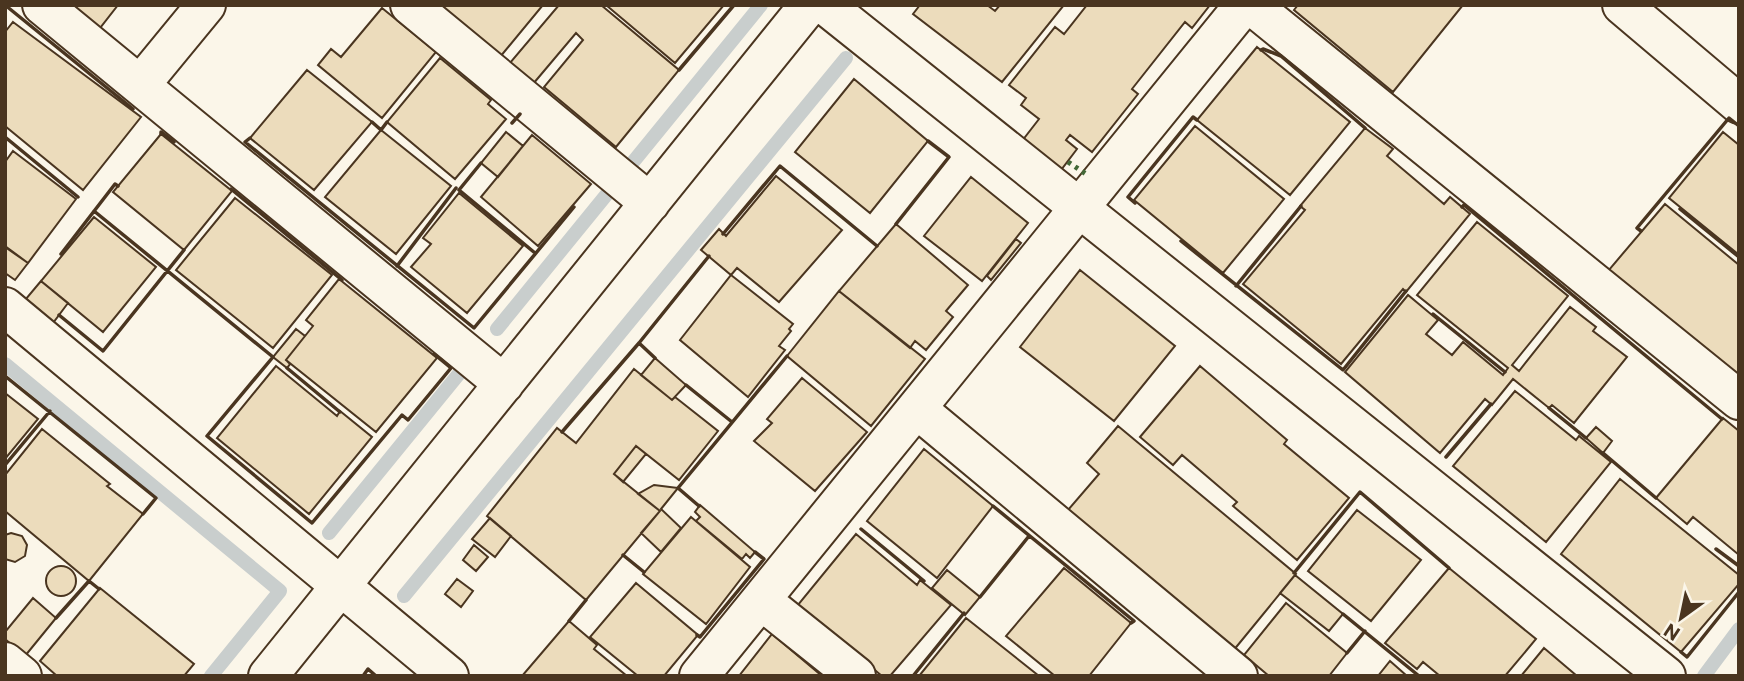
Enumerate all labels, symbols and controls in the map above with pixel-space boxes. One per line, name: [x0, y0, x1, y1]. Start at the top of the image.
north arrow: [1646, 583, 1716, 653]
text: N: [1659, 619, 1684, 646]

